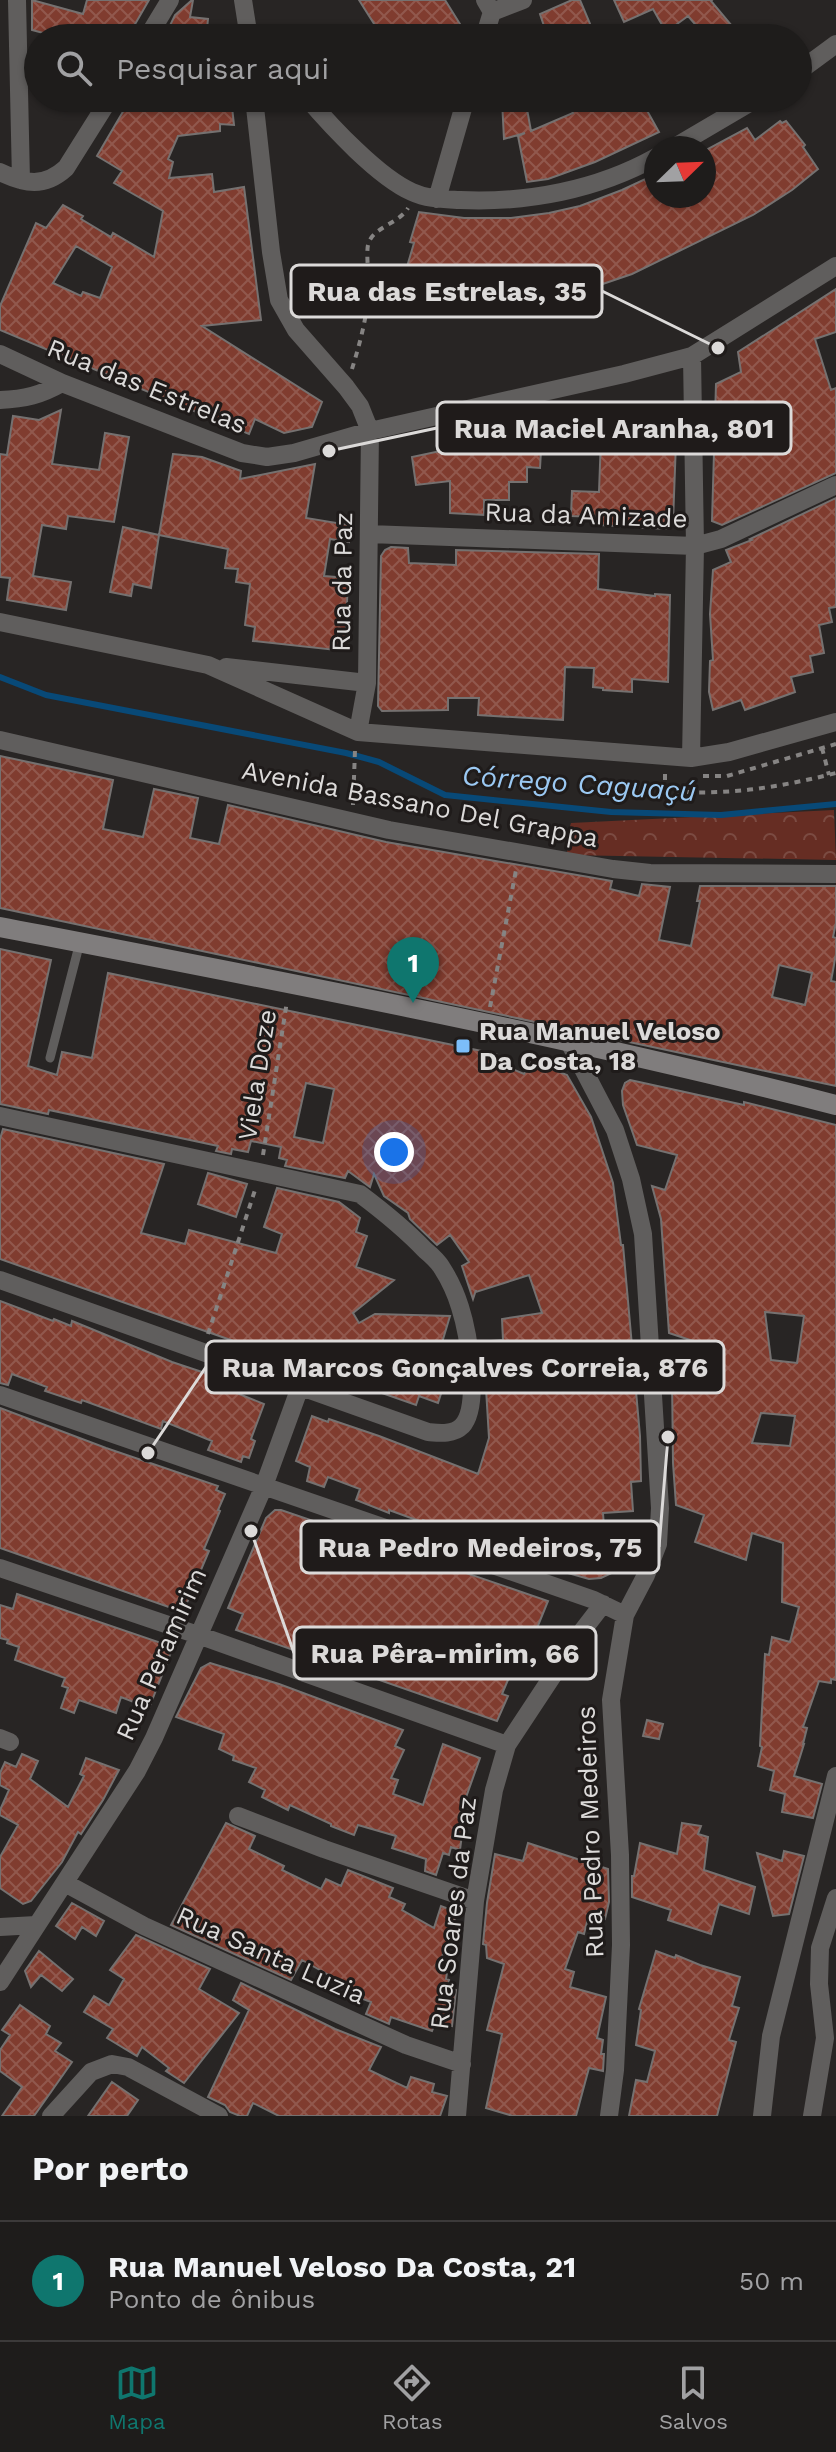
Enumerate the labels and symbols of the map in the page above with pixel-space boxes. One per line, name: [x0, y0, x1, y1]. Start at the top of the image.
north arrow: [644, 136, 716, 208]
callout: Rua das Estrelas, 35: [291, 265, 602, 317]
text: Rua das Estrelas, 35: [307, 275, 587, 308]
street label: Rua das Estrelas: [43, 332, 251, 440]
callout: Rua Maciel Aranha, 801: [437, 402, 791, 454]
text: Rua Maciel Aranha, 801: [454, 412, 774, 445]
street label: Rua da Amizade: [484, 496, 688, 534]
street label: Rua da Paz: [326, 512, 358, 652]
street label: Avenida Bassano Del Grappa: [239, 755, 601, 853]
water label: Córrego Caguaçú: [461, 759, 697, 808]
pin: 1: [387, 937, 439, 1003]
street label: Viela Doze: [232, 1007, 282, 1143]
place label: Rua Manuel Veloso Da Costa, 18: [479, 1016, 721, 1076]
marker: Rua Manuel Veloso Da Costa, 18: [454, 1037, 472, 1055]
your location: [374, 1132, 414, 1172]
callout: Rua Marcos Gonçalves Correia, 876: [206, 1341, 724, 1393]
text: Rua Marcos Gonçalves Correia, 876: [222, 1351, 708, 1384]
callout: Rua Pedro Medeiros, 75: [301, 1521, 659, 1573]
text: Rua Pedro Medeiros, 75: [318, 1531, 642, 1564]
street label: Rua Peramirim: [110, 1563, 212, 1745]
callout: Rua Pêra-mirim, 66: [294, 1627, 596, 1679]
text: Rua Pêra-mirim, 66: [310, 1637, 580, 1670]
street label: Rua Pedro Medeiros: [571, 1705, 609, 1959]
street label: Rua Soares da Paz: [424, 1795, 482, 2031]
street label: Rua Santa Luzia: [172, 1900, 370, 2010]

